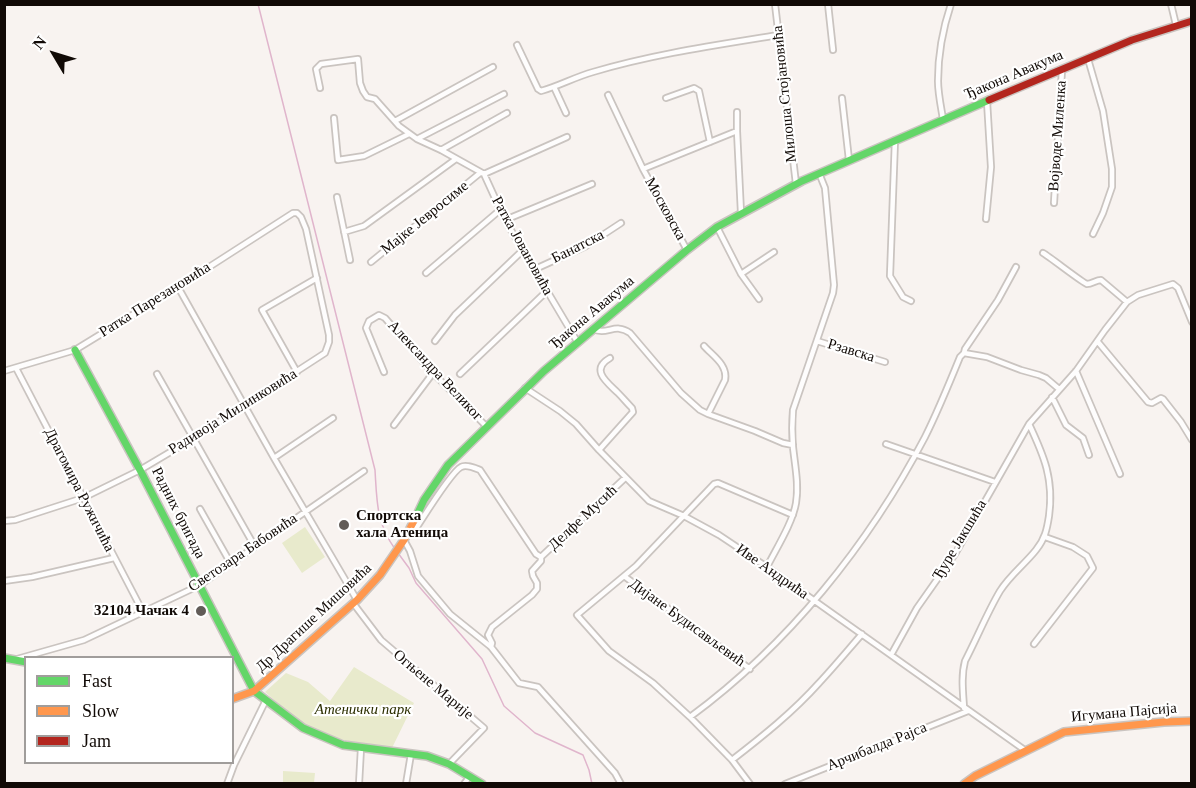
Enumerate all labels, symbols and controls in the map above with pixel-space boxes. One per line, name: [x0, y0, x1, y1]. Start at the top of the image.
north arrow: [24, 24, 84, 84]
street label: Милоша Стојановића: [769, 25, 801, 163]
text: N: [29, 33, 50, 52]
street label: Ђакона Авакума: [962, 46, 1066, 104]
street label: Војводе Миленка: [1045, 80, 1071, 192]
street label: Московска: [640, 175, 690, 243]
street label: Мајке Јевросиме: [378, 177, 472, 259]
street label: Ратка Јовановића: [487, 193, 557, 299]
street label: Банатска: [549, 226, 607, 268]
street label: Ратка Парезановића: [96, 258, 214, 342]
street label: Ђакона Авакума: [546, 272, 638, 354]
street label: Александра Великог: [384, 317, 486, 425]
street label: Рзавска: [825, 335, 877, 367]
street label: Радивоја Милинковића: [166, 365, 300, 459]
street label: Драгомира Ружичића: [40, 425, 118, 555]
street label: Радних бригада: [147, 464, 209, 562]
street label: Делфе Мусић: [545, 482, 621, 554]
street label: Ђуре Јакшића: [929, 497, 991, 583]
place label: Спортска хала Атеница: [356, 507, 448, 542]
street label: Светозара Бабовића: [185, 510, 301, 596]
marker: Спортска хала Атеница: [337, 518, 351, 532]
street label: Иве Андрића: [732, 540, 812, 604]
street label: Др Драгише Мишовића: [252, 560, 376, 676]
street label: Дијане Будисављевић: [626, 575, 748, 671]
place label: 32104 Чачак 4: [94, 602, 189, 620]
marker: 32104 Чачак 4: [194, 604, 208, 618]
street label: Огњене Марије: [389, 646, 477, 724]
legend: [24, 656, 234, 764]
text: Fast: [82, 671, 112, 691]
street label: Игумана Пајсија: [1070, 699, 1178, 727]
text: Slow: [82, 701, 119, 721]
park label: Атенички парк: [315, 701, 411, 719]
street label: Арчибалда Рајса: [824, 719, 930, 775]
text: Jam: [82, 731, 111, 751]

